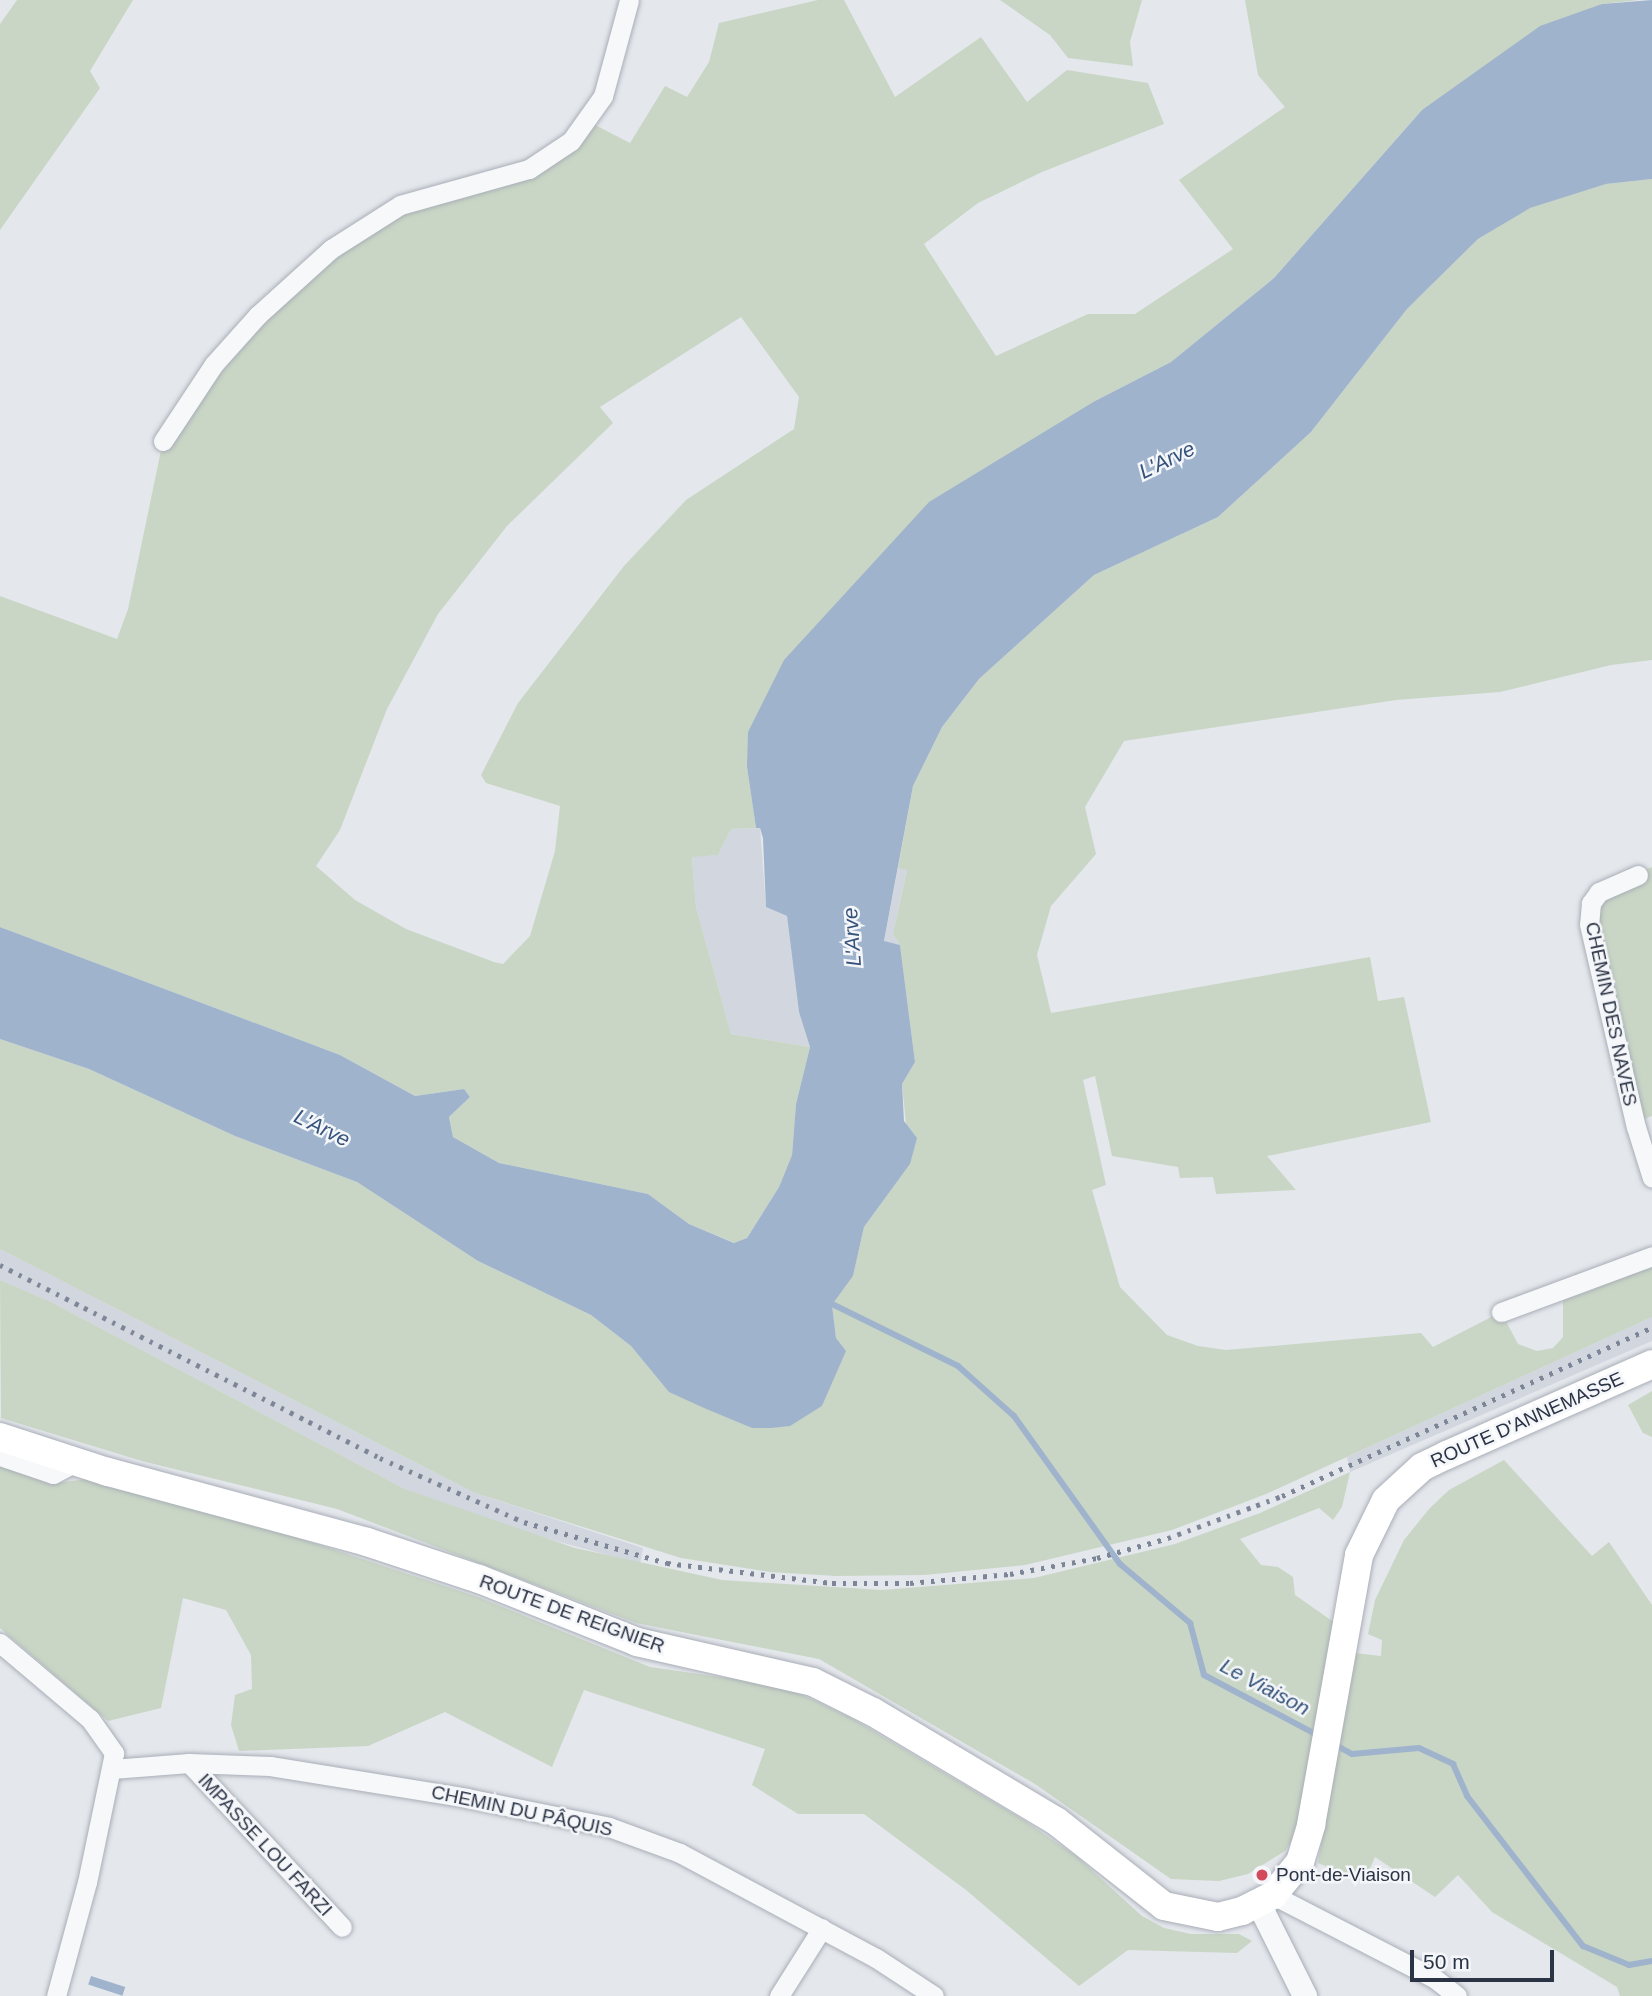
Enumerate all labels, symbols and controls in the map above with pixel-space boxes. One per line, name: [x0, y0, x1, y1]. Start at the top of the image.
water label: L'Arve: [1135, 436, 1199, 484]
water label: L'Arve: [837, 907, 867, 967]
street label: CHEMIN DES NAVES: [1580, 920, 1642, 1108]
water label: L'Arve: [290, 1104, 354, 1152]
street label: ROUTE D'ANNEMASSE: [1427, 1367, 1627, 1473]
street label: ROUTE DE REIGNIER: [476, 1570, 668, 1658]
water label: Le Viaison: [1216, 1653, 1314, 1721]
street label: IMPASSE LOU FARZI: [193, 1769, 337, 1921]
street label: CHEMIN DU PÂQUIS: [429, 1781, 615, 1841]
place label: Pont-de-Viaison: [1276, 1864, 1411, 1886]
marker: Pont-de-Viaison: [1254, 1867, 1270, 1883]
scale bar: [1414, 1937, 1558, 1981]
text: 50 m: [1423, 1950, 1470, 1973]

